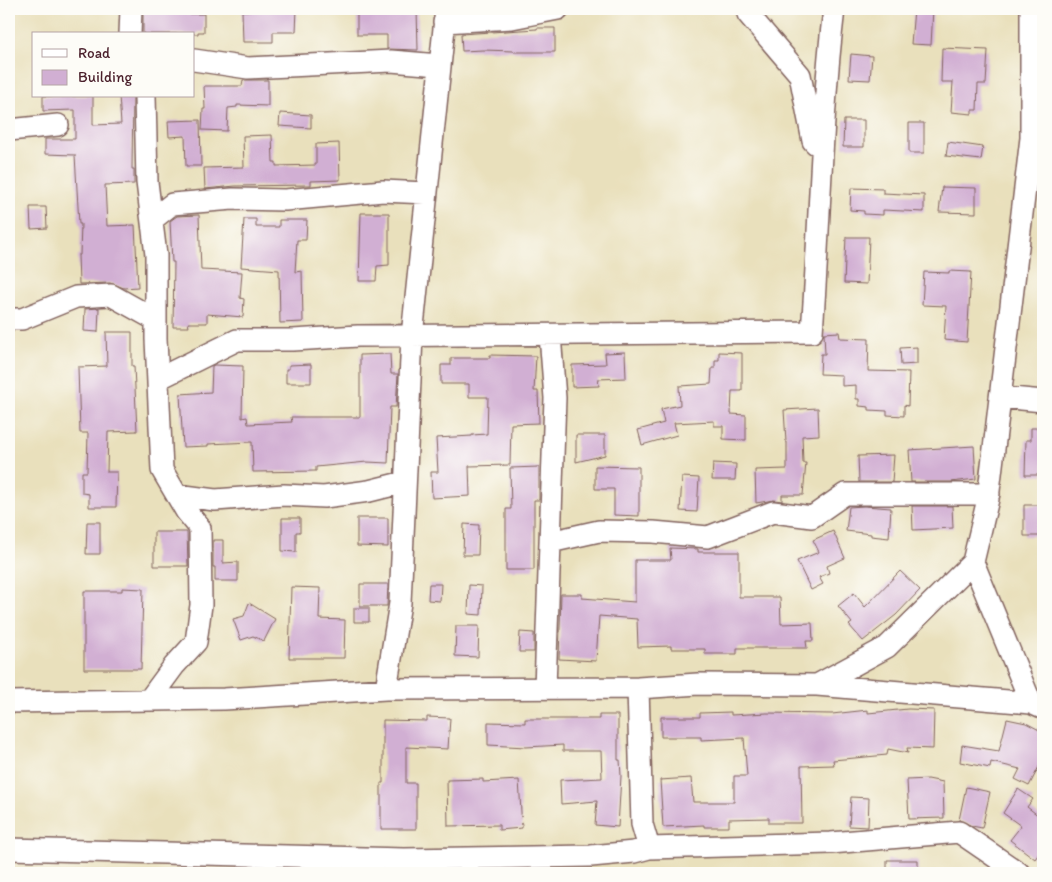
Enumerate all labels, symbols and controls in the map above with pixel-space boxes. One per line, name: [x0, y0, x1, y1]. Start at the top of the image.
legend: [32, 32, 195, 98]
text: Road: [78, 44, 111, 62]
text: Building: [78, 68, 132, 86]

